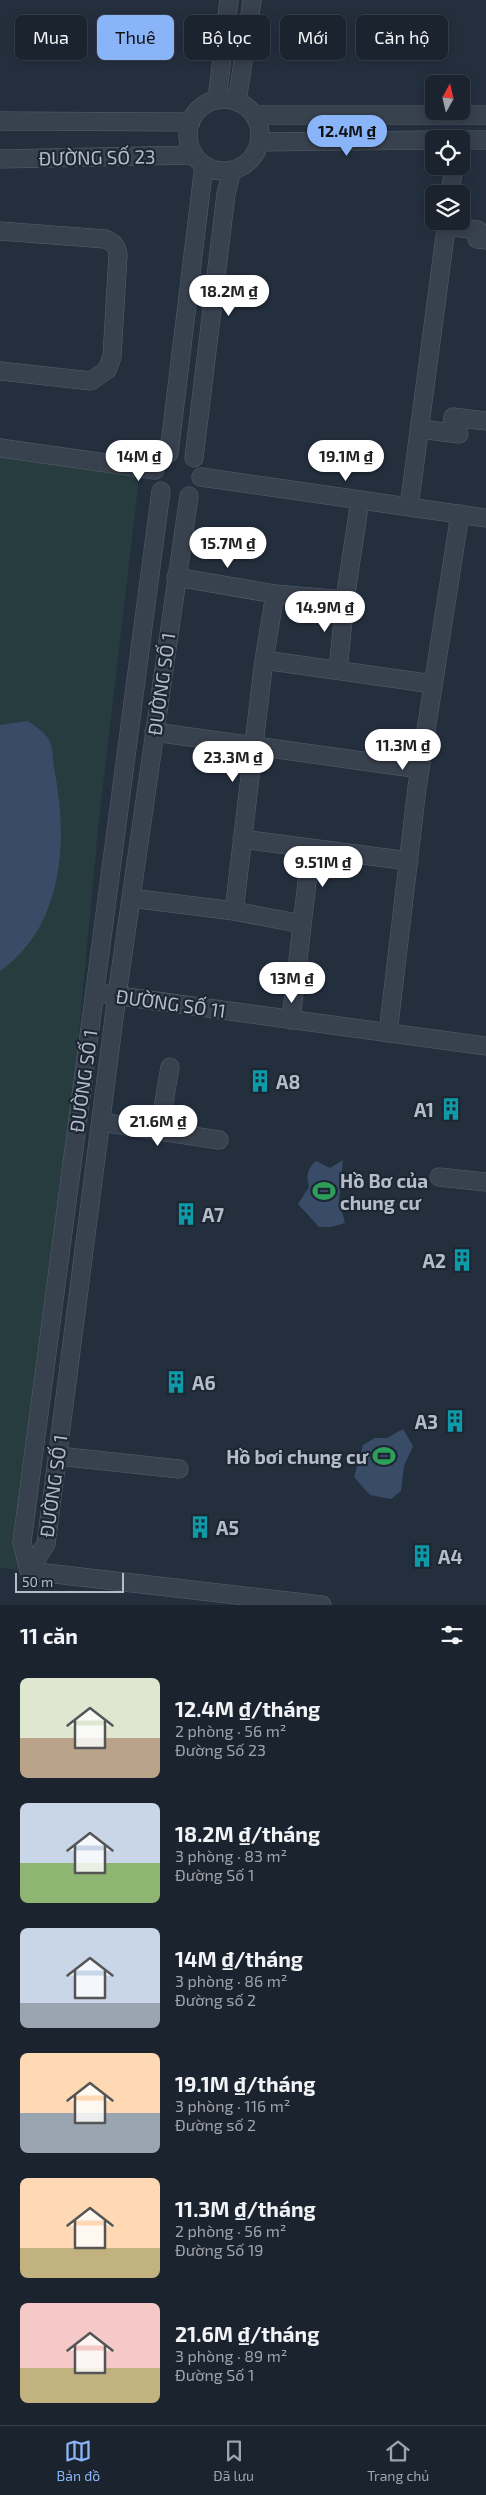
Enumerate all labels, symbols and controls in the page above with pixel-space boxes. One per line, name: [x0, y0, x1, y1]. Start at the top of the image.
chip: Mua: [15, 15, 87, 60]
chip: Thuê: [97, 15, 174, 60]
chip: Bộ lọc: [184, 15, 270, 60]
chip: Mới: [280, 15, 346, 60]
chip: Căn hộ: [356, 15, 448, 60]
north arrow: [425, 75, 470, 120]
map controls: [425, 75, 470, 230]
pin: 12.4M ₫: [301, 114, 393, 157]
text: 12.4M ₫: [318, 121, 376, 140]
button: locate: [425, 130, 470, 175]
street label: ĐƯỜNG SỐ 23: [38, 142, 156, 170]
button: layers: [425, 185, 470, 230]
pin: 18.2M ₫: [183, 274, 275, 317]
text: 18.2M ₫: [200, 281, 258, 300]
pin: 14M ₫: [104, 440, 174, 482]
pin: 19.1M ₫: [300, 440, 392, 482]
text: 14M ₫: [117, 446, 161, 465]
text: 19.1M ₫: [319, 446, 373, 465]
pin: 15.7M ₫: [182, 526, 274, 569]
text: 15.7M ₫: [200, 533, 256, 552]
pin: 14.9M ₫: [279, 590, 371, 633]
text: 14.9M ₫: [296, 597, 354, 616]
street label: ĐƯỜNG SỐ 1: [140, 631, 180, 737]
pin: 11.3M ₫: [357, 728, 449, 771]
text: 11.3M ₫: [376, 735, 430, 754]
pin: 23.3M ₫: [187, 740, 279, 783]
text: 23.3M ₫: [204, 747, 262, 766]
pin: 9.51M ₫: [277, 846, 369, 888]
text: 9.51M ₫: [295, 852, 351, 871]
pin: 13M ₫: [257, 962, 327, 1004]
text: 13M ₫: [270, 968, 314, 987]
street label: ĐƯỜNG SỐ 11: [114, 982, 228, 1022]
street label: ĐƯỜNG SỐ 1: [62, 1028, 102, 1134]
building icon: A8: [247, 1068, 273, 1094]
place label: A8: [276, 1070, 300, 1093]
building icon: A1: [438, 1096, 464, 1122]
place label: A1: [414, 1098, 434, 1121]
pin: 21.6M ₫: [112, 1104, 204, 1147]
text: 21.6M ₫: [129, 1111, 187, 1130]
place label: Hồ Bơ của chung cư: [340, 1169, 428, 1214]
sports icon: Hồ Bơ của chung cư: [311, 1178, 337, 1204]
building icon: A7: [173, 1201, 199, 1227]
place label: A7: [202, 1203, 224, 1226]
building icon: A2: [449, 1247, 475, 1273]
place label: A2: [423, 1249, 446, 1272]
building icon: A6: [163, 1369, 189, 1395]
place label: A6: [192, 1371, 216, 1394]
building icon: A3: [442, 1408, 468, 1434]
place label: A3: [415, 1410, 438, 1433]
street label: ĐƯỜNG SỐ 1: [32, 1433, 72, 1539]
sports icon: Hồ bơi chung cư: [371, 1443, 397, 1469]
place label: Hồ bơi chung cư: [226, 1445, 369, 1468]
building icon: A5: [187, 1514, 213, 1540]
place label: A5: [216, 1516, 239, 1539]
building icon: A4: [409, 1543, 435, 1569]
place label: A4: [438, 1545, 463, 1568]
scale bar: [15, 1570, 124, 1593]
text: 50 m: [22, 1573, 53, 1590]
icon: filters: [438, 1621, 466, 1649]
text: 11 căn: [20, 1623, 78, 1648]
text: 12.4M ₫/tháng: [175, 1696, 320, 1721]
icon: home: [60, 1698, 120, 1758]
text: 2 phòng · 56 m²: [175, 1721, 286, 1740]
text: Đường Số 23: [175, 1740, 266, 1759]
text: 18.2M ₫/tháng: [175, 1821, 320, 1846]
icon: home: [60, 1823, 120, 1883]
text: 3 phòng · 83 m²: [175, 1846, 287, 1865]
text: Đường Số 1: [175, 1865, 254, 1884]
text: 14M ₫/tháng: [175, 1946, 303, 1971]
icon: home: [60, 1948, 120, 2008]
text: 3 phòng · 86 m²: [175, 1971, 287, 1990]
text: Đường số 2: [175, 1990, 256, 2009]
text: 19.1M ₫/tháng: [175, 2071, 315, 2096]
icon: home: [60, 2073, 120, 2133]
text: 3 phòng · 116 m²: [175, 2096, 290, 2115]
text: Đường số 2: [175, 2115, 256, 2134]
text: 11.3M ₫/tháng: [175, 2196, 316, 2221]
icon: home: [60, 2198, 120, 2258]
text: 2 phòng · 56 m²: [175, 2221, 286, 2240]
text: Đường Số 19: [175, 2240, 263, 2259]
text: 21.6M ₫/tháng: [175, 2321, 319, 2346]
icon: home: [60, 2323, 120, 2383]
text: 3 phòng · 89 m²: [175, 2346, 287, 2365]
text: Đường Số 1: [175, 2365, 254, 2384]
tab: Bản đồ: [57, 2437, 100, 2484]
tab: Đã lưu: [213, 2437, 254, 2484]
tab: Trang chủ: [367, 2437, 429, 2484]

